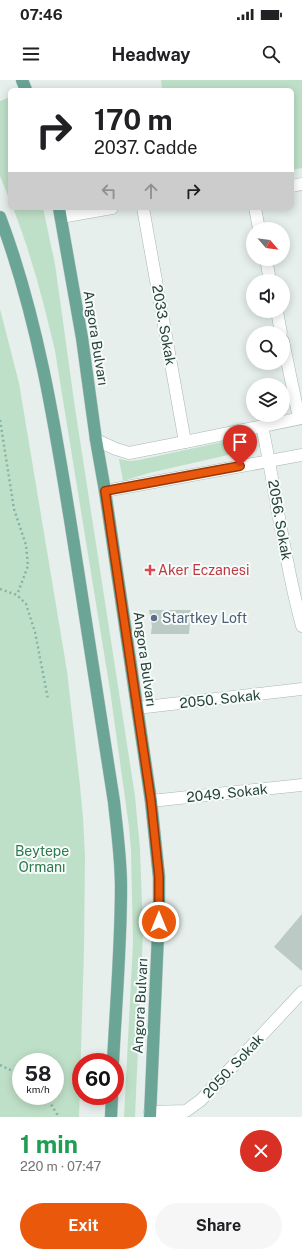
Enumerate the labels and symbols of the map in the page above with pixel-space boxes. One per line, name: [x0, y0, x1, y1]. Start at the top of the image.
north arrow: [246, 222, 290, 266]
street label: 2033. Sokak: [149, 284, 179, 367]
street label: Angora Bulvarı: [81, 289, 111, 387]
pin: [223, 425, 257, 466]
street label: 2056. Sokak: [265, 478, 295, 562]
place label: Aker Eczanesi: [158, 562, 249, 578]
marker: Aker Eczanesi: [145, 565, 155, 575]
street label: Angora Bulvarı: [130, 610, 160, 708]
place label: Startkey Loft: [162, 610, 247, 626]
marker: Startkey Loft: [149, 613, 159, 623]
street label: 2050. Sokak: [179, 687, 261, 711]
street label: 2049. Sokak: [186, 781, 268, 805]
park label: Beytepe Ormanı: [15, 843, 69, 875]
position arrow: [138, 901, 180, 943]
street label: Angora Bulvarı: [130, 958, 150, 1054]
street label: 2050. Sokak: [199, 1031, 267, 1101]
speed limit sign: 60: [72, 1053, 124, 1105]

